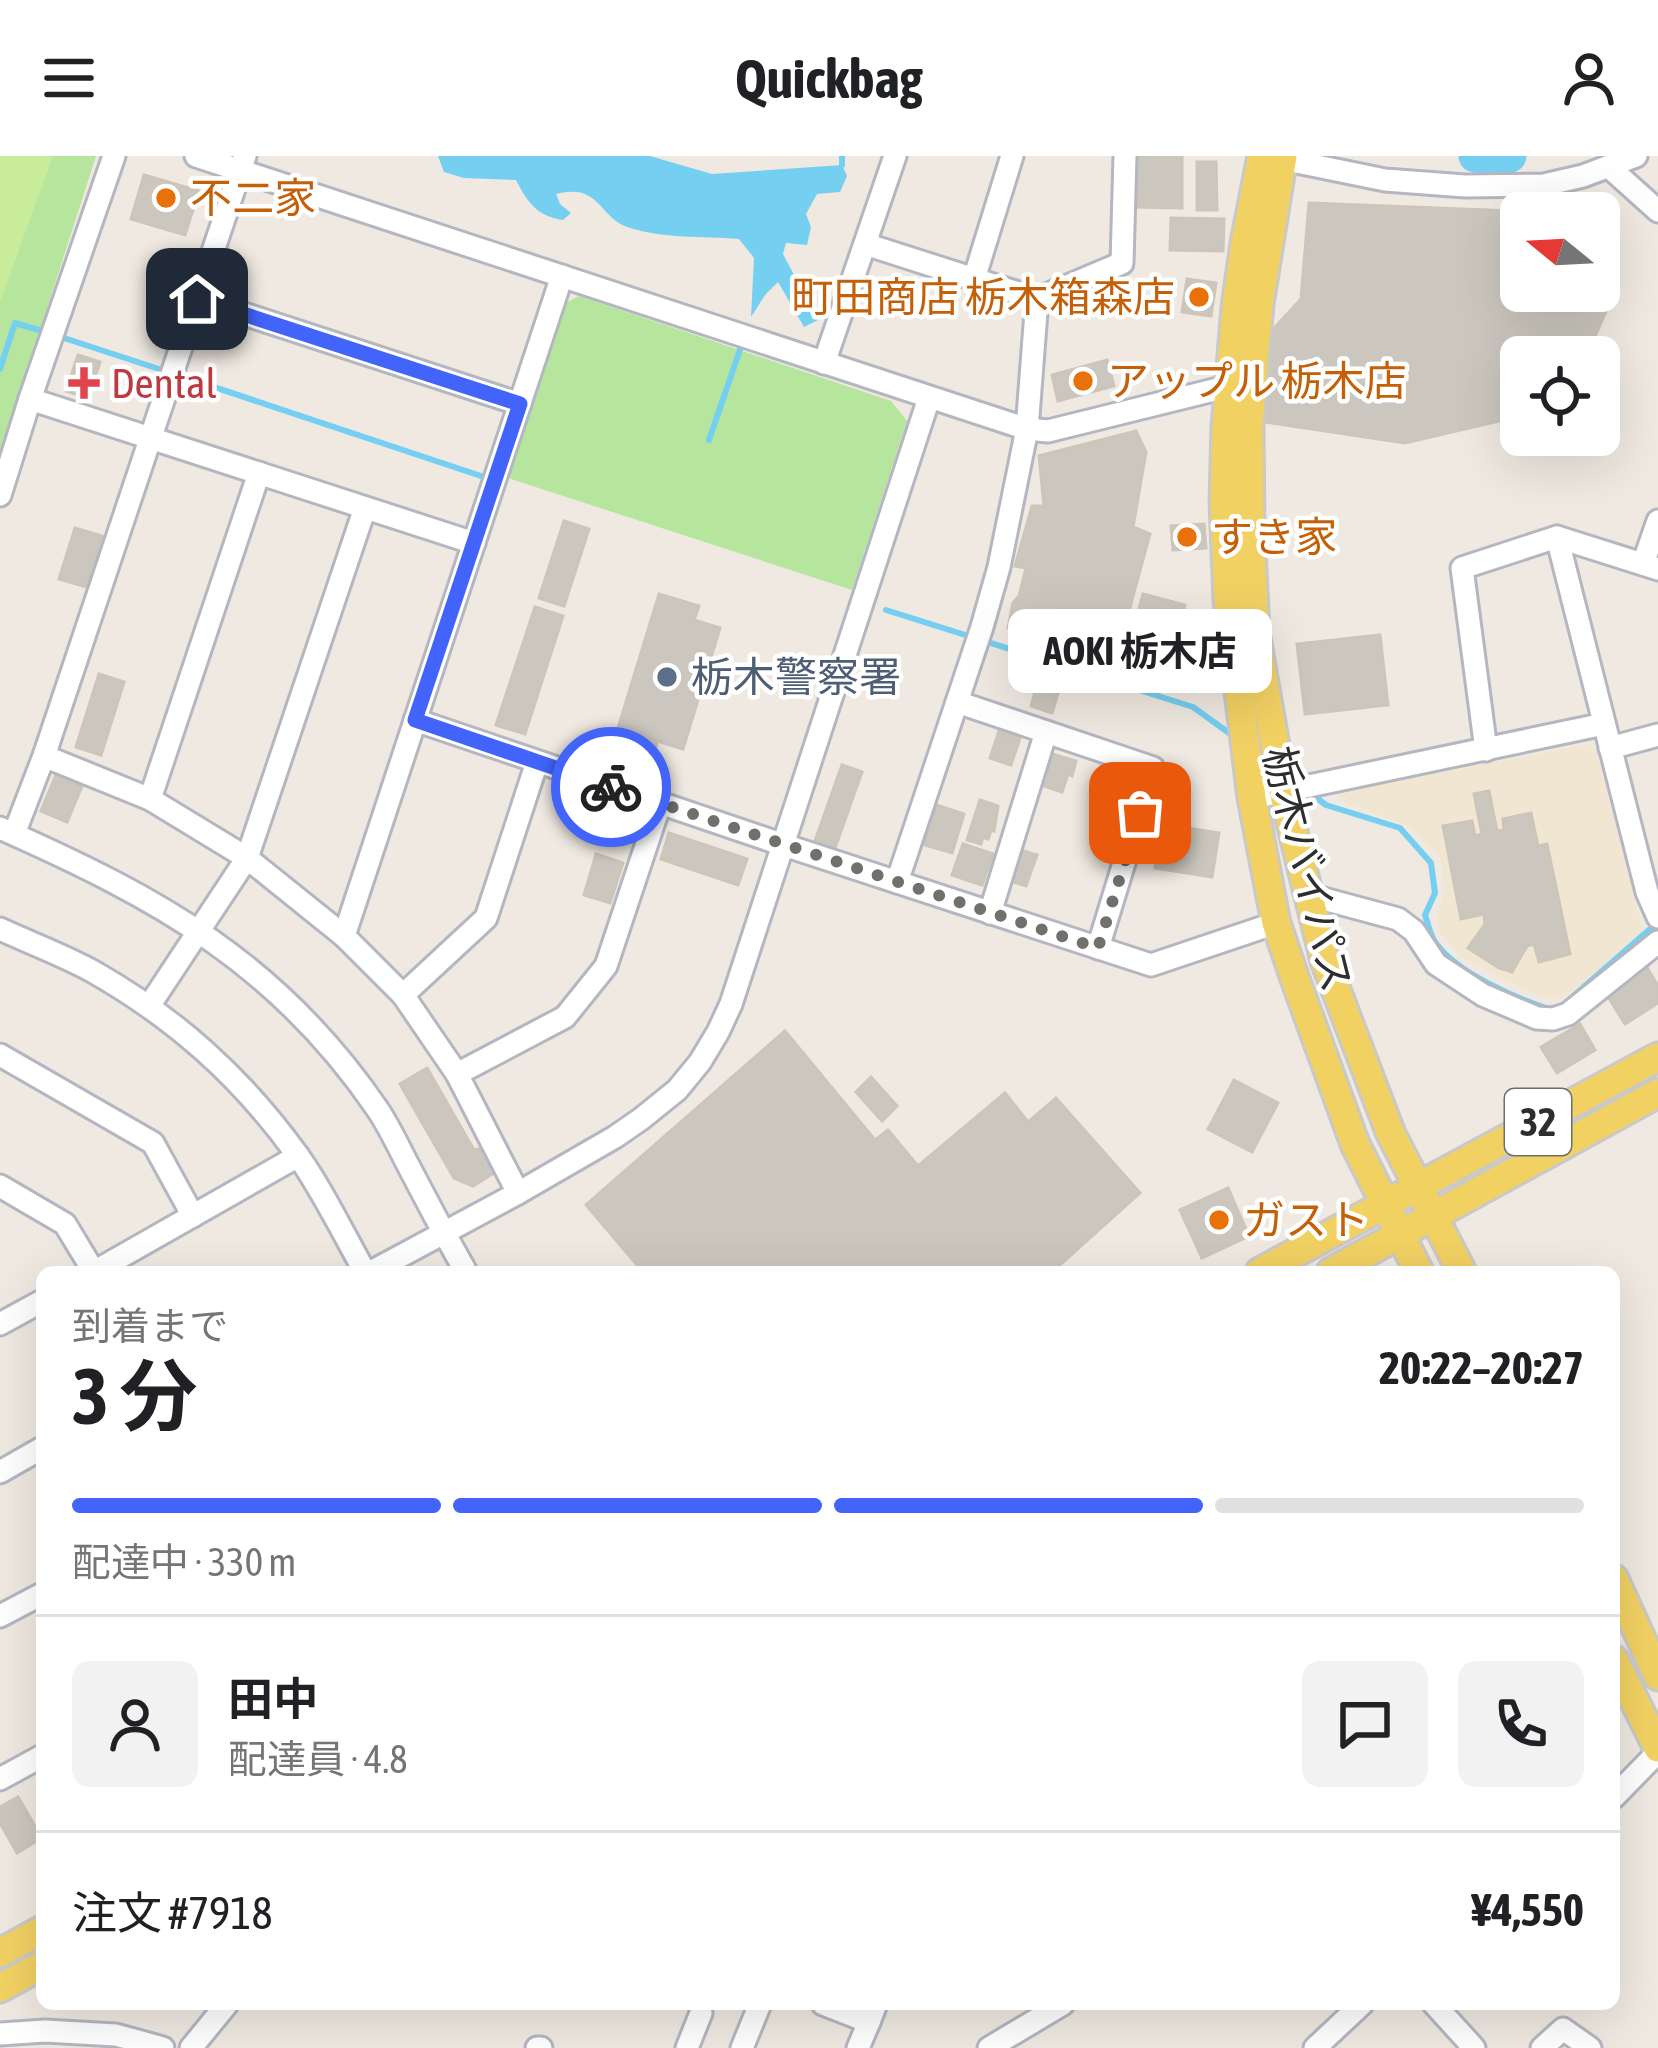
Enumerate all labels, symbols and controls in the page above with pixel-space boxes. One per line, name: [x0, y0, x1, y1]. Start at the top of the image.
icon: menu: [36, 45, 102, 111]
icon: person: [1556, 45, 1622, 111]
text: Quickbag: [735, 48, 923, 109]
place label: 不二家: [190, 174, 316, 222]
marker: 不二家: [153, 185, 179, 211]
north arrow: [1500, 192, 1620, 312]
map controls: [1500, 192, 1620, 456]
pin: [146, 248, 248, 350]
icon: home: [164, 266, 230, 332]
place label: 町田商店 栃木箱森店: [791, 273, 1175, 321]
marker: 町田商店 栃木箱森店: [1186, 284, 1212, 310]
button: locate: [1500, 336, 1620, 456]
place label: アップル 栃木店: [1107, 357, 1407, 405]
place label: Dental: [111, 359, 217, 407]
marker: Dental: [68, 367, 100, 399]
marker: アップル 栃木店: [1070, 368, 1096, 394]
place label: すき家: [1211, 513, 1337, 561]
marker: すき家: [1174, 524, 1200, 550]
callout: AOKI 栃木店: [1008, 609, 1272, 693]
text: AOKI 栃木店: [1043, 629, 1237, 673]
place label: 栃木警察署: [691, 653, 901, 701]
marker: 栃木警察署: [654, 664, 680, 690]
courier: [551, 727, 671, 847]
street label: 栃木バイパス: [1254, 741, 1362, 997]
icon: bike: [578, 754, 644, 820]
pin: [1089, 762, 1191, 864]
icon: bag: [1107, 780, 1173, 846]
road number: 32: [1505, 1089, 1571, 1155]
place label: ガスト: [1243, 1196, 1369, 1244]
marker: ガスト: [1206, 1207, 1232, 1233]
text: 到着まで: [72, 1304, 228, 1348]
text: 20:22–20:27: [1379, 1342, 1584, 1394]
text: 3 分: [72, 1351, 197, 1441]
text: 配達中 · 330 m: [72, 1540, 296, 1584]
button: person: [72, 1661, 198, 1787]
button: chat: [1302, 1661, 1428, 1787]
button: phone: [1458, 1661, 1584, 1787]
text: 田中: [228, 1673, 318, 1725]
text: 配達員 · 4.8: [228, 1737, 408, 1781]
text: ¥4,550: [1471, 1884, 1584, 1936]
text: 注文 #7918: [72, 1887, 273, 1939]

